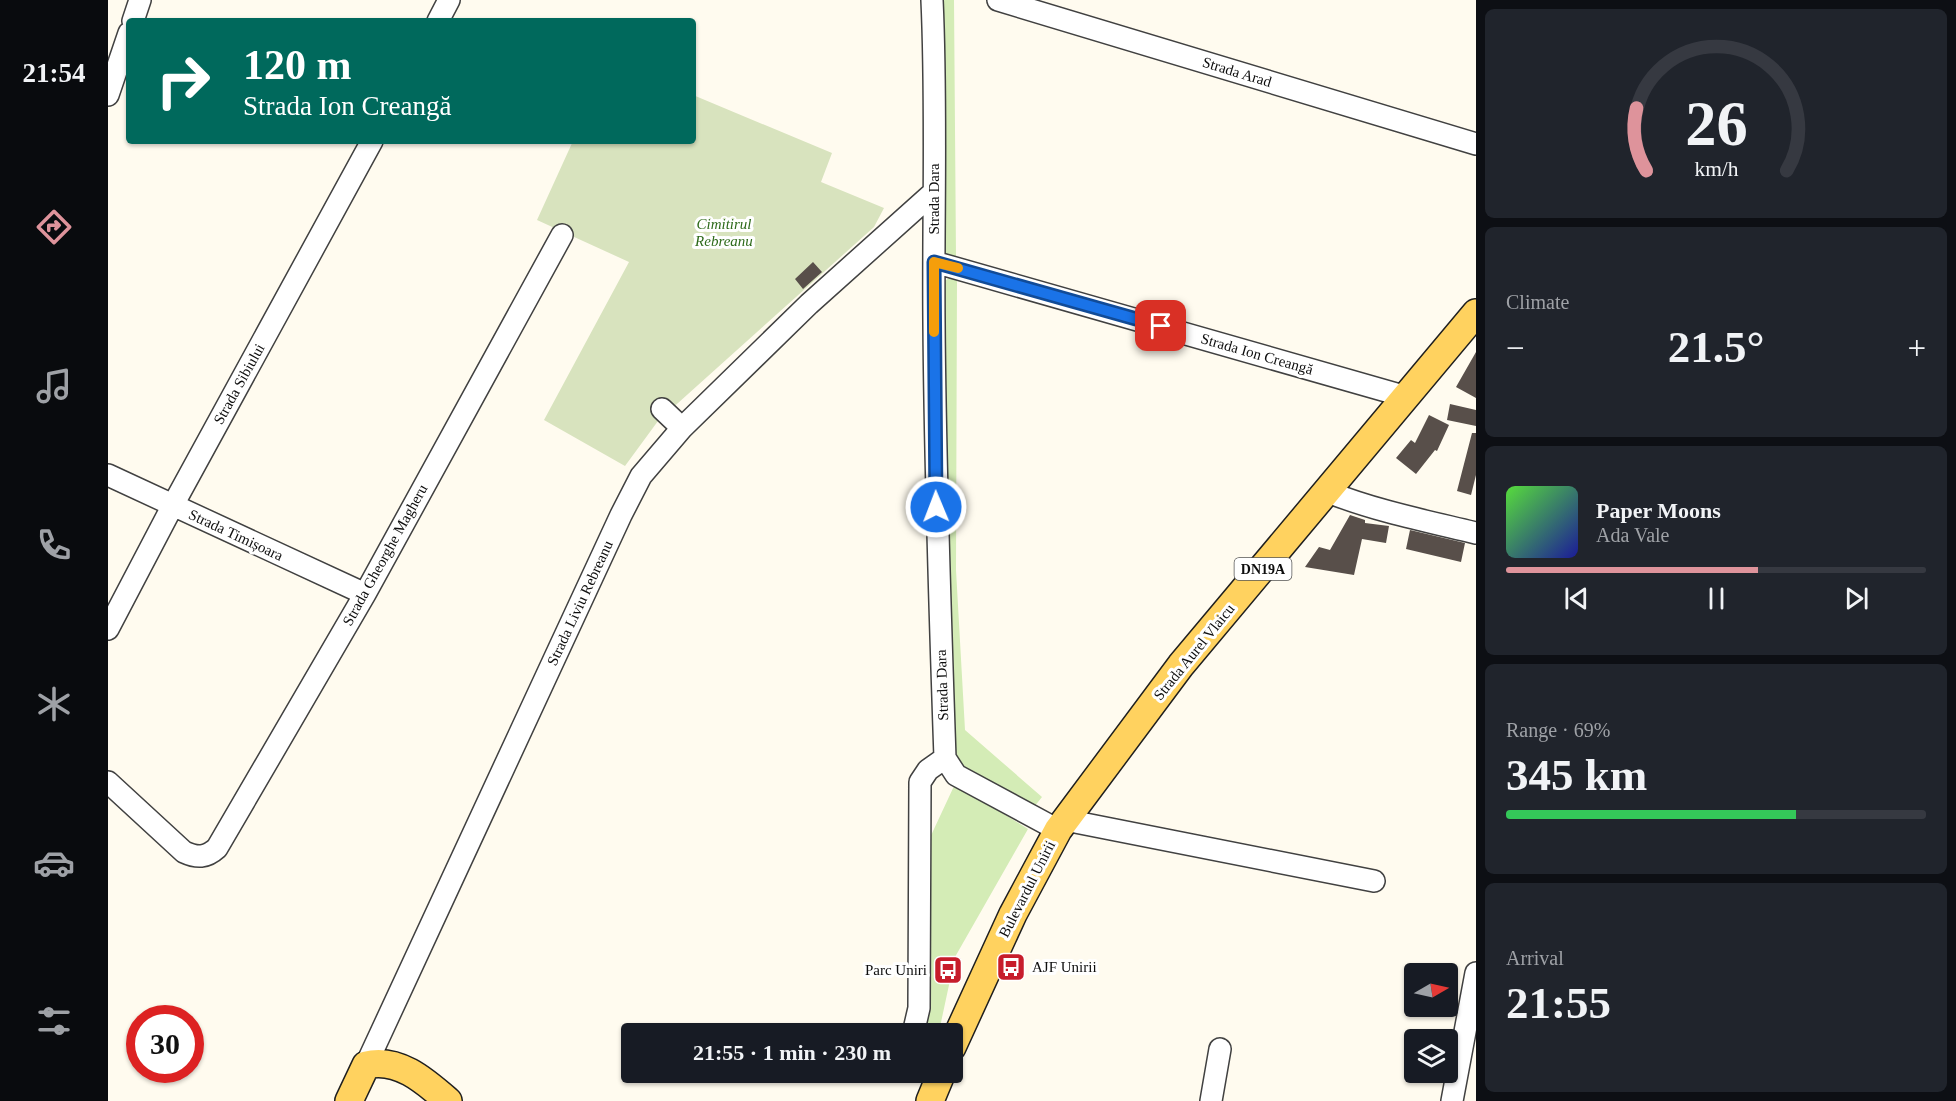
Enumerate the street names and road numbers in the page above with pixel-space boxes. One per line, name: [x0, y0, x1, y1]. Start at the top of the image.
street label: Strada Arad: [1201, 54, 1274, 90]
street label: Strada Dara: [926, 163, 942, 235]
street label: Strada Ion Creangă: [1199, 330, 1315, 378]
street label: Strada Sibiului: [210, 341, 268, 427]
street label: Strada Gheorghe Magheru: [339, 481, 431, 628]
street label: Strada Timișoara: [186, 506, 286, 565]
street label: Strada Liviu Rebreanu: [544, 538, 616, 668]
road number: DN19A: [1234, 558, 1292, 580]
street label: Strada Aurel Vlaicu: [1150, 600, 1238, 703]
street label: Strada Dara: [933, 649, 951, 721]
street label: Bulevardul Unirii: [996, 838, 1058, 940]

